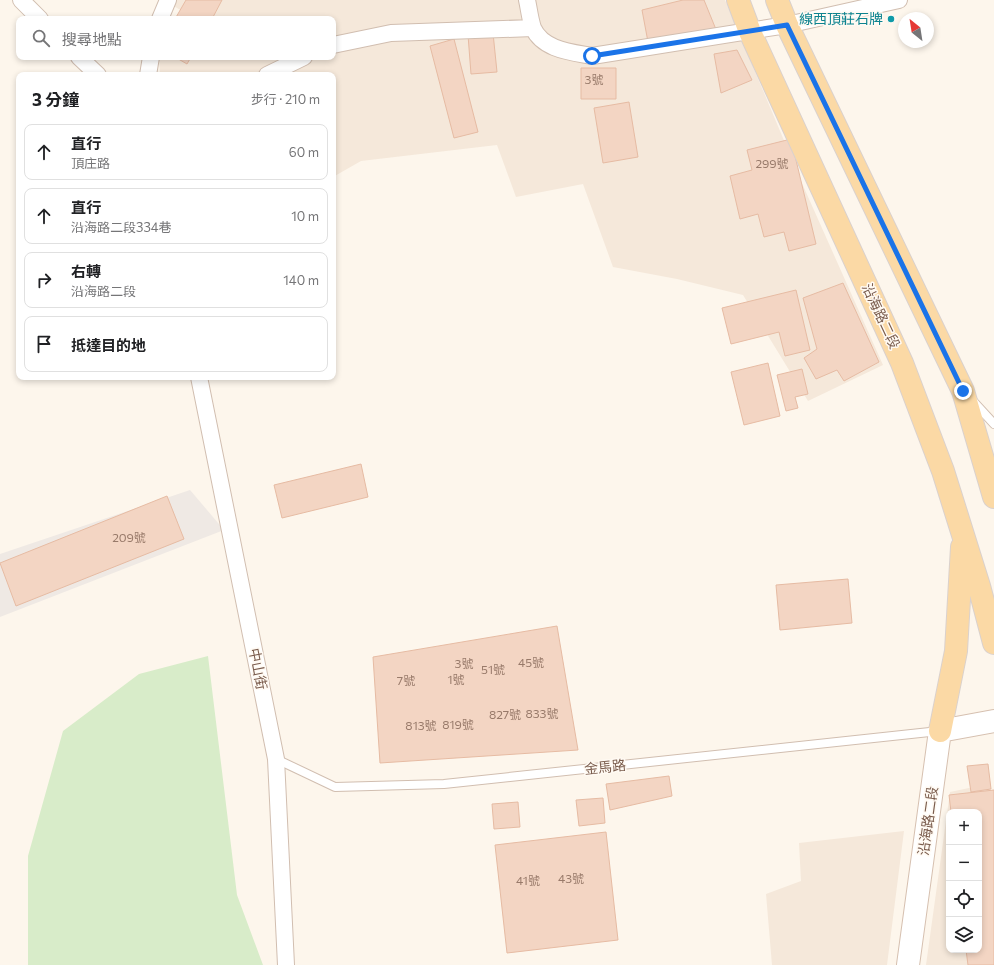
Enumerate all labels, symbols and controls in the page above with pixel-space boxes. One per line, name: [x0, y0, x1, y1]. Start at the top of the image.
place label: 線西頂莊石牌: [799, 10, 883, 27]
north arrow: [898, 12, 934, 48]
marker: 線西頂莊石牌: [886, 14, 896, 24]
search box: [16, 16, 336, 60]
icon: search: [30, 27, 52, 49]
text: 搜尋地點: [62, 30, 122, 48]
route start: [583, 47, 601, 65]
house number: 3號: [585, 72, 603, 86]
text: 3 分鐘: [32, 89, 79, 110]
text: 步行 · 210 m: [251, 91, 320, 107]
text: 直行: [71, 134, 101, 152]
icon: ahead: [33, 141, 55, 163]
text: 60 m: [289, 144, 319, 160]
text: 頂庄路: [71, 155, 110, 171]
house number: 299號: [755, 156, 789, 170]
text: 直行: [71, 198, 101, 216]
icon: ahead: [33, 205, 55, 227]
text: 10 m: [291, 208, 319, 224]
text: 沿海路二段334巷: [71, 219, 172, 235]
text: 右轉: [71, 262, 101, 280]
icon: right: [33, 269, 55, 291]
text: 140 m: [283, 272, 319, 288]
street label: 沿海路二段: [859, 280, 904, 351]
text: 沿海路二段: [71, 283, 136, 299]
icon: arrive: [33, 333, 55, 355]
text: 抵達目的地: [71, 336, 146, 354]
route end: [954, 382, 972, 400]
house number: 209號: [112, 530, 146, 544]
street label: 中山街: [246, 647, 271, 691]
house number: 45號: [518, 655, 544, 669]
house number: 3號: [455, 656, 473, 670]
house number: 51號: [481, 662, 505, 676]
house number: 1號: [447, 672, 465, 686]
house number: 7號: [397, 673, 415, 687]
house number: 833號: [526, 706, 558, 720]
house number: 827號: [489, 707, 521, 721]
house number: 819號: [442, 717, 474, 731]
house number: 813號: [405, 718, 437, 732]
street label: 金馬路: [583, 756, 627, 777]
street label: 沿海路二段: [914, 785, 941, 857]
map controls: [946, 809, 982, 953]
button: +: [946, 809, 982, 845]
button: −: [946, 845, 982, 881]
house number: 43號: [558, 871, 584, 885]
house number: 41號: [516, 873, 540, 887]
button: locate: [946, 881, 982, 917]
button: layers: [946, 917, 982, 953]

